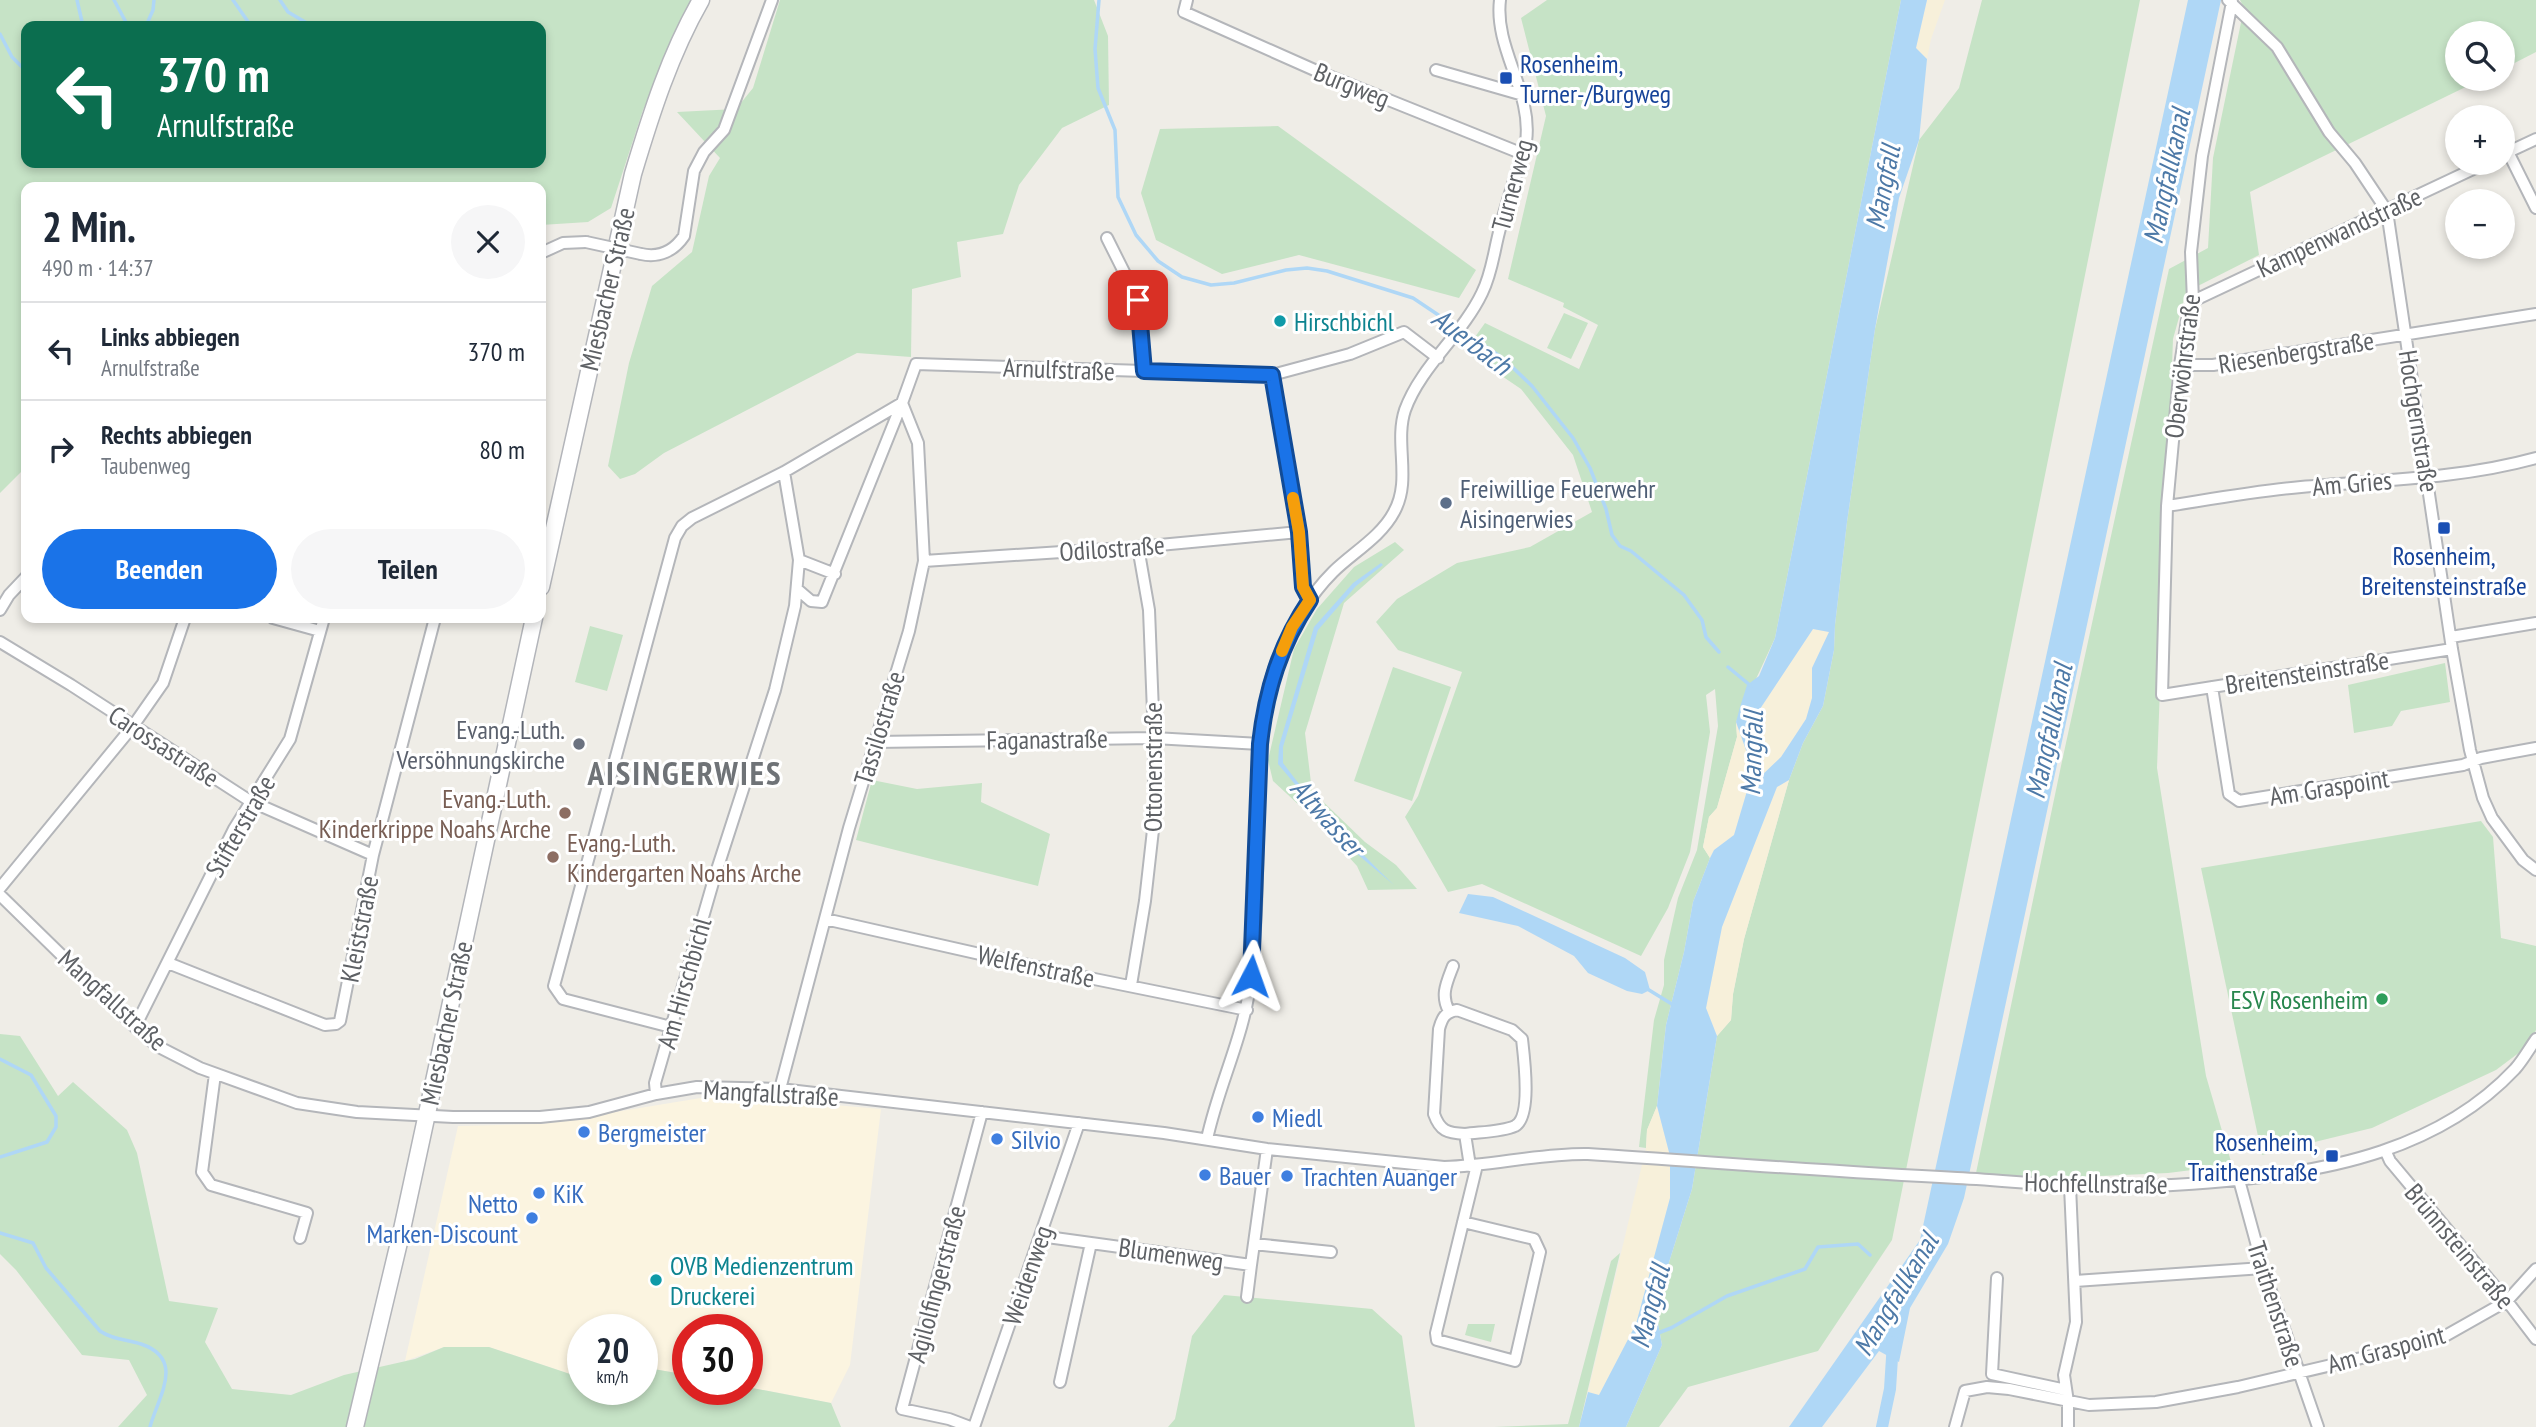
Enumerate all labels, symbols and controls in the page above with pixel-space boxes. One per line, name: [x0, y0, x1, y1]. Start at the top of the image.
map controls: [2445, 21, 2515, 259]
button: search: [2445, 21, 2515, 91]
text: 370 m: [157, 42, 270, 106]
place label: Rosenheim, Turner-/Burgweg: [1520, 47, 1671, 110]
icon: left: [42, 49, 133, 140]
street label: Burgweg: [1309, 55, 1395, 115]
marker: Rosenheim, Turner-/Burgweg: [1498, 70, 1514, 86]
water label: Mangfallkanal: [2134, 103, 2199, 247]
text: Arnulfstraße: [157, 104, 295, 146]
button: +: [2445, 105, 2515, 175]
street label: Turnerweg: [1484, 135, 1540, 235]
water label: Mangfall: [1856, 139, 1909, 232]
street label: Kampenwandstraße: [2251, 179, 2427, 285]
button: −: [2445, 189, 2515, 259]
text: 2 Min.: [42, 199, 136, 254]
street label: Miesbacher Straße: [572, 204, 642, 374]
button: close: [451, 205, 525, 279]
text: 490 m · 14:37: [42, 253, 154, 282]
pin: [1108, 270, 1168, 330]
icon: arrive: [1119, 281, 1157, 319]
street label: Oberwöhrstraße: [2157, 292, 2207, 440]
water label: Auerbach: [1425, 299, 1521, 384]
place label: Hirschbichl: [1294, 305, 1394, 338]
marker: Hirschbichl: [1272, 313, 1288, 329]
text: Links abbiegen: [101, 320, 240, 353]
street label: Riesenbergstraße: [2216, 323, 2376, 381]
icon: left: [42, 332, 80, 370]
text: 370 m: [467, 335, 525, 368]
street label: Hochgernstraße: [2391, 348, 2447, 494]
street label: Arnulfstraße: [1003, 351, 1115, 387]
text: Arnulfstraße: [101, 353, 200, 382]
text: Rechts abbiegen: [101, 418, 252, 451]
icon: right: [42, 430, 80, 468]
text: 80 m: [479, 433, 525, 466]
text: Taubenweg: [101, 451, 191, 480]
street label: Am Gries: [2311, 463, 2393, 503]
place label: Freiwillige Feuerwehr Aisingerwies: [1460, 472, 1656, 535]
marker: Freiwillige Feuerwehr Aisingerwies: [1438, 495, 1454, 511]
marker: Rosenheim, Breitensteinstraße: [2436, 520, 2452, 536]
street label: Odilostraße: [1058, 528, 1166, 568]
button: Beenden: [42, 529, 277, 609]
button: Teilen: [291, 529, 525, 609]
place label: Rosenheim, Breitensteinstraße: [2361, 539, 2527, 602]
street label: Breitensteinstraße: [2223, 643, 2391, 701]
water label: Mangfallkanal: [2016, 658, 2081, 802]
street label: Tassilostraße: [846, 667, 912, 789]
street label: Carossastraße: [103, 698, 225, 794]
street label: Ottonenstraße: [1136, 702, 1169, 832]
water label: Mangfall: [1731, 707, 1771, 796]
place label: Evang.-Luth. Versöhnungskirche: [395, 713, 565, 776]
street label: Faganastraße: [986, 721, 1108, 757]
marker: Evang.-Luth. Versöhnungskirche: [571, 736, 587, 752]
district label: AISINGERWIES: [586, 751, 783, 794]
street label: Am Graspoint: [2267, 761, 2391, 813]
street label: Stifterstraße: [198, 769, 282, 883]
water label: Altwasser: [1283, 770, 1376, 867]
place label: Evang.-Luth. Kinderkrippe Noahs Arche: [319, 782, 551, 845]
marker: Evang.-Luth. Kinderkrippe Noahs Arche: [557, 805, 573, 821]
place label: Evang.-Luth. Kindergarten Noahs Arche: [567, 826, 802, 889]
marker: Evang.-Luth. Kindergarten Noahs Arche: [545, 849, 561, 865]
street label: Kleiststraße: [332, 873, 386, 985]
street label: Am Hirschbichl: [650, 914, 718, 1052]
street label: Miesbacher Straße: [413, 938, 479, 1108]
street label: Welfenstraße: [974, 938, 1098, 994]
position arrow: [1214, 939, 1288, 1013]
street label: Mangfallstraße: [52, 942, 174, 1058]
place label: ESV Rosenheim: [2230, 983, 2368, 1016]
marker: ESV Rosenheim: [2374, 991, 2390, 1007]
street label: Mangfallstraße: [702, 1073, 840, 1113]
place label: Miedl: [1272, 1101, 1322, 1134]
marker: Miedl: [1250, 1109, 1266, 1125]
place label: Bergmeister: [598, 1116, 706, 1149]
place label: Silvio: [1011, 1123, 1061, 1156]
marker: Bergmeister: [576, 1124, 592, 1140]
place label: Rosenheim, Traithenstraße: [2188, 1125, 2318, 1188]
marker: Silvio: [989, 1131, 1005, 1147]
marker: Rosenheim, Traithenstraße: [2324, 1148, 2340, 1164]
place label: Bauer: [1219, 1159, 1271, 1192]
place label: Trachten Auanger: [1301, 1160, 1457, 1193]
street label: Hochfellnstraße: [2024, 1165, 2168, 1201]
marker: Bauer: [1197, 1167, 1213, 1183]
marker: Trachten Auanger: [1279, 1168, 1295, 1184]
street label: Brünnsteinstraße: [2398, 1176, 2522, 1316]
place label: KiK: [553, 1177, 584, 1210]
marker: KiK: [531, 1185, 547, 1201]
place label: Netto Marken-Discount: [366, 1187, 518, 1250]
street label: Agilolfingerstraße: [899, 1202, 973, 1366]
marker: Netto Marken-Discount: [524, 1210, 540, 1226]
street label: Weidenweg: [995, 1221, 1059, 1329]
water label: Mangfallkanal: [1844, 1224, 1947, 1362]
street label: Blumenweg: [1116, 1230, 1226, 1278]
street label: Traithenstraße: [2240, 1237, 2312, 1371]
place label: OVB Medienzentrum Druckerei: [670, 1249, 854, 1312]
water label: Mangfall: [1620, 1258, 1678, 1352]
marker: OVB Medienzentrum Druckerei: [648, 1272, 664, 1288]
speed limit sign: 30: [672, 1314, 763, 1405]
street label: Am Graspoint: [2323, 1317, 2449, 1381]
text: 20: [596, 1327, 629, 1373]
text: km/h: [597, 1365, 628, 1388]

